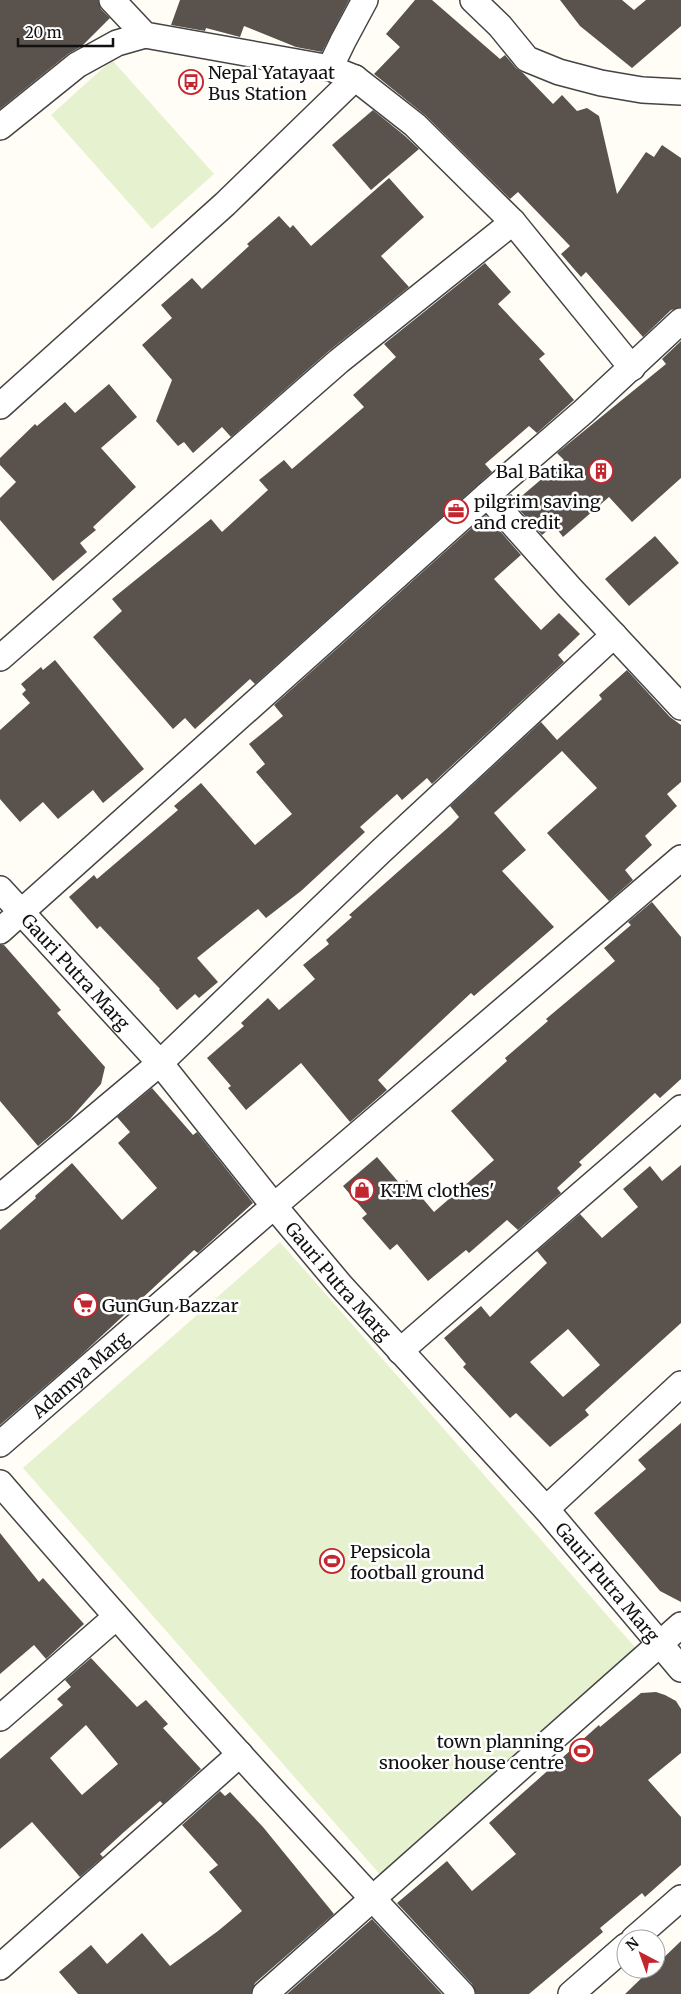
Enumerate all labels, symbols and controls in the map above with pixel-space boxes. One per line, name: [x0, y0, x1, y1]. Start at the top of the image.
scale bar: [18, 15, 112, 47]
text: 20 m: [25, 23, 62, 42]
place label: Nepal Yatayaat Bus Station: [208, 61, 335, 105]
bus stop icon: Nepal Yatayaat Bus Station: [178, 69, 204, 95]
building icon: Bal Batika: [588, 458, 614, 484]
place label: Bal Batika: [496, 460, 584, 483]
place label: pilgrim saving and credit: [474, 490, 601, 534]
office icon: pilgrim saving and credit: [443, 498, 469, 524]
street label: Gauri Putra Marg: [17, 909, 135, 1034]
shop icon: KTM clothes': [349, 1177, 375, 1203]
place label: KTM clothes': [380, 1179, 495, 1202]
street label: Gauri Putra Marg: [281, 1217, 396, 1345]
supermarket icon: GunGun Bazzar: [72, 1292, 98, 1318]
place label: GunGun Bazzar: [102, 1294, 239, 1317]
street label: Adamya Marg: [26, 1326, 133, 1424]
street label: Gauri Putra Marg: [551, 1517, 665, 1647]
place label: Pepsicola football ground: [350, 1540, 484, 1584]
sports icon: Pepsicola football ground: [319, 1548, 345, 1574]
place label: town planning snooker house centre: [379, 1730, 564, 1774]
sports icon: town planning snooker house centre: [569, 1738, 595, 1764]
north arrow: [616, 1929, 666, 1979]
text: N: [622, 1934, 643, 1955]

